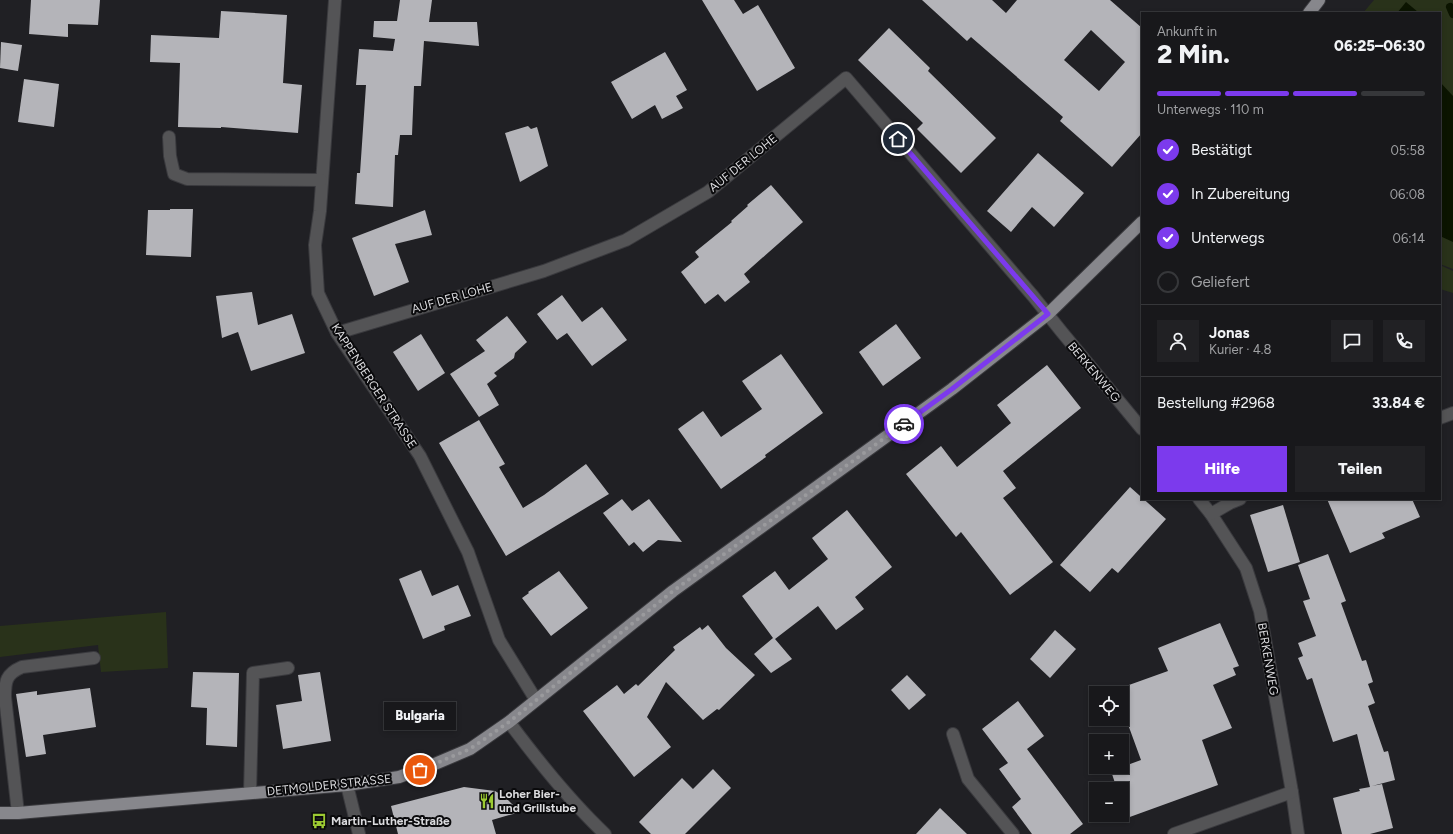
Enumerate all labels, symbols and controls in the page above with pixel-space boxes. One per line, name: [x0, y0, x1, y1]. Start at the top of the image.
text: Ankunft in: [1157, 24, 1217, 39]
text: 06:25–06:30: [1334, 37, 1425, 55]
text: 2 Min.: [1157, 38, 1230, 70]
text: Unterwegs · 110 m: [1157, 102, 1264, 117]
pin: [881, 122, 915, 156]
icon: home: [887, 128, 909, 150]
street label: AUF DER LOHE: [706, 131, 780, 195]
icon: check: [1157, 139, 1179, 161]
text: Bestätigt: [1191, 141, 1252, 159]
text: 05:58: [1390, 143, 1425, 158]
icon: check: [1157, 183, 1179, 205]
text: In Zubereitung: [1191, 185, 1290, 203]
text: 06:08: [1390, 187, 1425, 202]
icon: check: [1157, 227, 1179, 249]
text: Unterwegs: [1191, 229, 1264, 247]
text: 06:14: [1393, 231, 1425, 246]
text: Geliefert: [1191, 273, 1250, 291]
street label: AUF DER LOHE: [410, 280, 494, 316]
button: person: [1157, 320, 1199, 362]
button: chat: [1331, 320, 1373, 362]
button: phone: [1383, 320, 1425, 362]
street label: KAPPENBERGER STRASSE: [328, 321, 420, 451]
text: Jonas: [1209, 324, 1250, 342]
street label: BERKENWEG: [1065, 339, 1123, 405]
text: Kurier · 4.8: [1209, 342, 1272, 357]
text: Bestellung #2968: [1157, 394, 1275, 412]
text: 33.84 €: [1372, 394, 1425, 412]
courier: [884, 404, 924, 444]
icon: car: [893, 413, 915, 435]
button: Hilfe: [1157, 446, 1287, 492]
button: Teilen: [1295, 446, 1425, 492]
street label: BERKENWEG: [1255, 622, 1281, 696]
map controls: [1089, 686, 1129, 822]
button: locate: [1089, 686, 1129, 726]
callout: Bulgaria: [384, 702, 456, 730]
text: Bulgaria: [395, 708, 445, 723]
button: +: [1089, 734, 1129, 774]
pin: [403, 753, 437, 787]
icon: bag: [409, 759, 431, 781]
street label: DETMOLDER STRASSE: [266, 772, 392, 798]
button: −: [1089, 782, 1129, 822]
place label: Loher Bier- und Grillstube: [499, 787, 577, 815]
restaurant icon: Loher Bier- und Grillstube: [478, 792, 496, 810]
bus stop icon: Martin-Luther-Straße: [310, 812, 328, 830]
place label: Martin-Luther-Straße: [331, 814, 450, 828]

